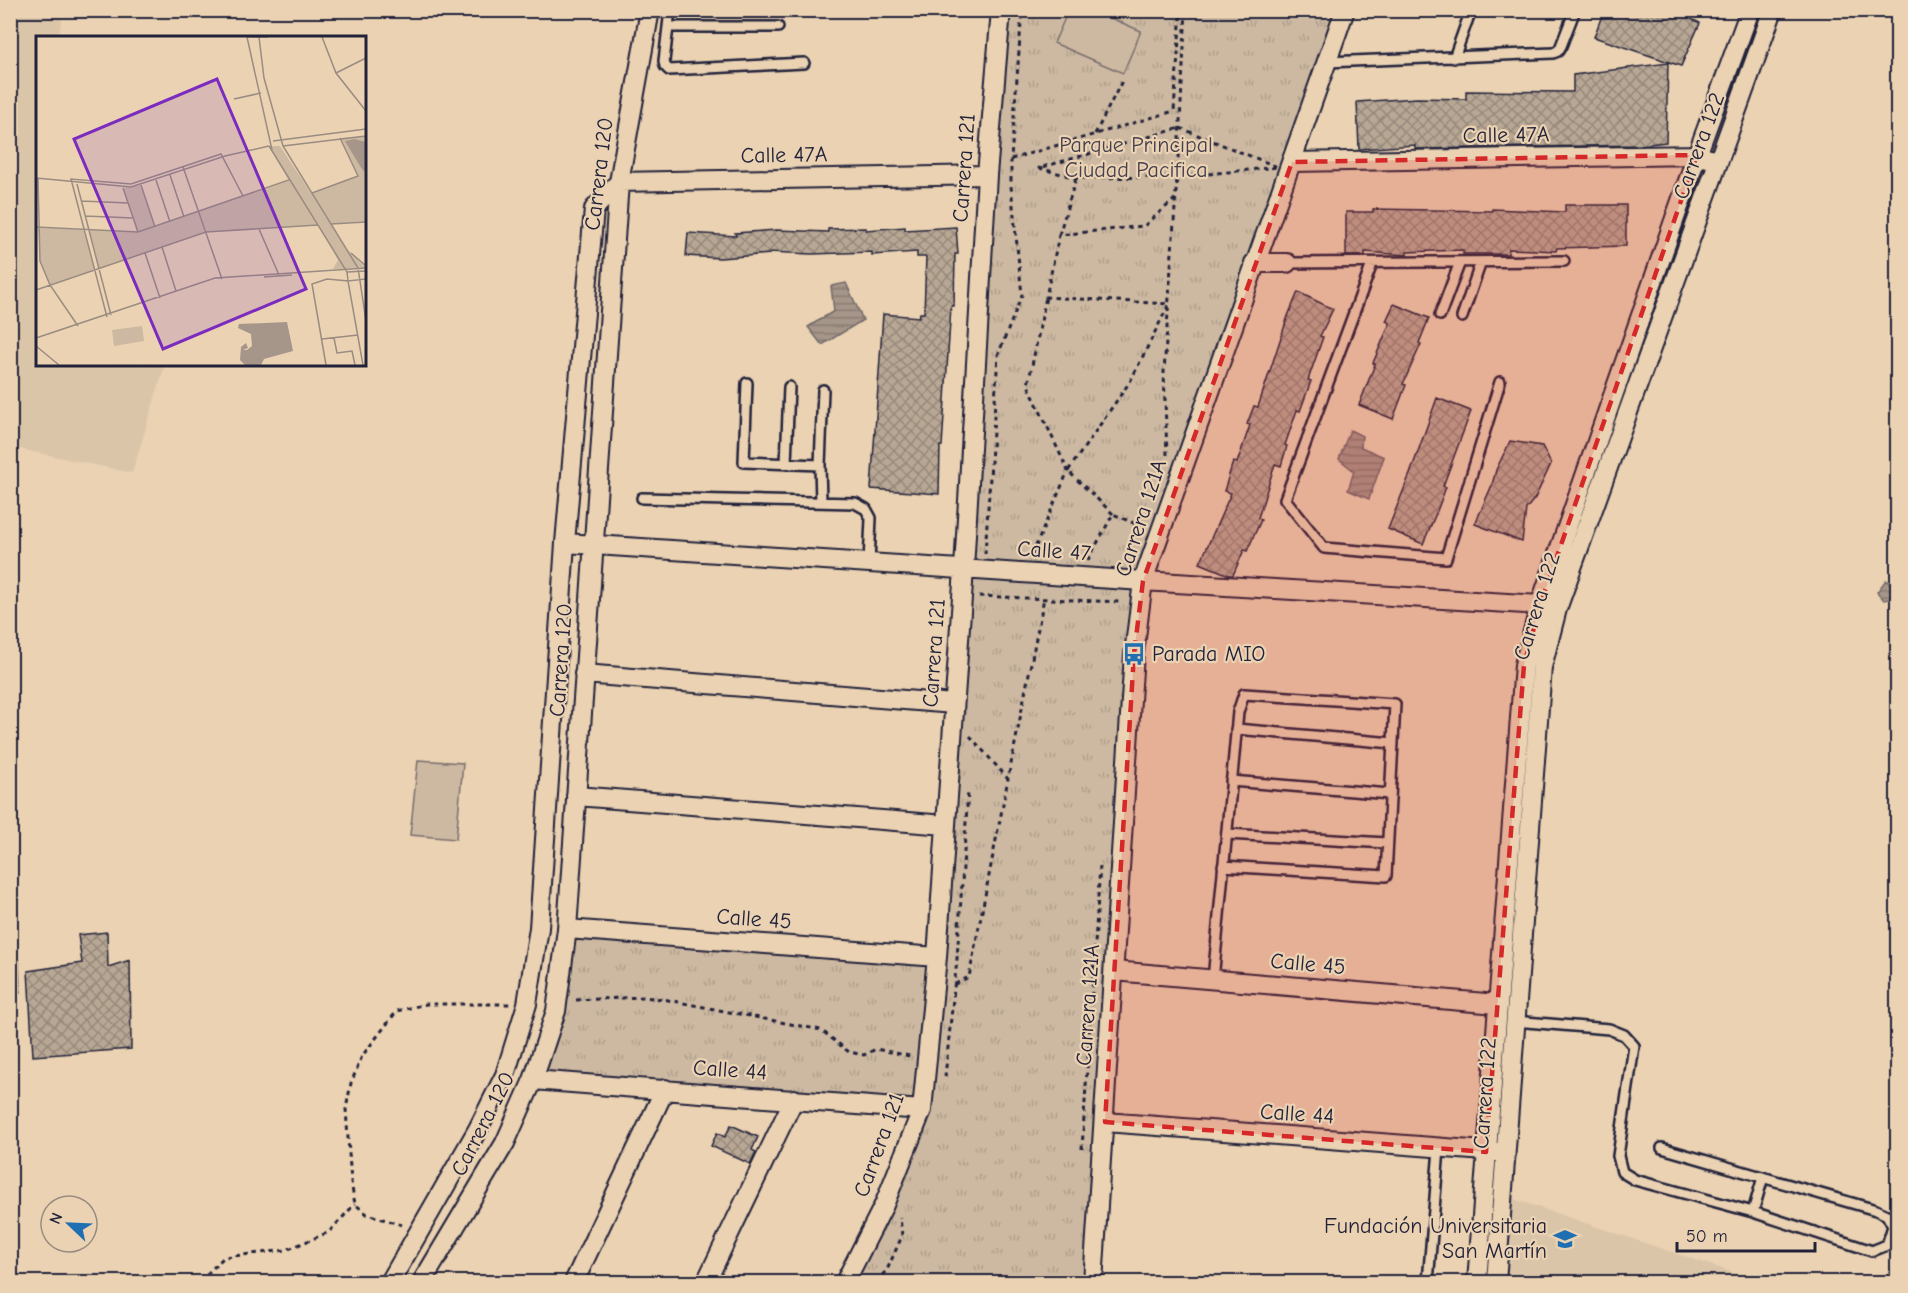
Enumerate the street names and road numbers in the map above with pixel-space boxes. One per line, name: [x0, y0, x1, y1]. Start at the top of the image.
street label: Carrera 122: [1668, 89, 1730, 203]
street label: Carrera 121: [947, 113, 981, 223]
street label: Carrera 120: [579, 116, 619, 232]
street label: Calle 47A: [1462, 121, 1550, 149]
street label: Calle 47A: [740, 141, 828, 169]
street label: Carrera 121A: [1110, 456, 1172, 580]
street label: Calle 47: [1016, 535, 1092, 567]
street label: Carrera 122: [1508, 549, 1566, 663]
street label: Carrera 121: [917, 598, 951, 708]
street label: Carrera 120: [544, 602, 578, 718]
street label: Calle 45: [715, 903, 793, 935]
street label: Carrera 121A: [1071, 943, 1105, 1067]
street label: Calle 45: [1269, 948, 1347, 980]
street label: Carrera 122: [1468, 1036, 1502, 1150]
street label: Calle 44: [692, 1054, 768, 1086]
street label: Carrera 120: [446, 1067, 520, 1181]
street label: Carrera 121: [848, 1089, 910, 1201]
street label: Calle 44: [1259, 1098, 1335, 1130]

